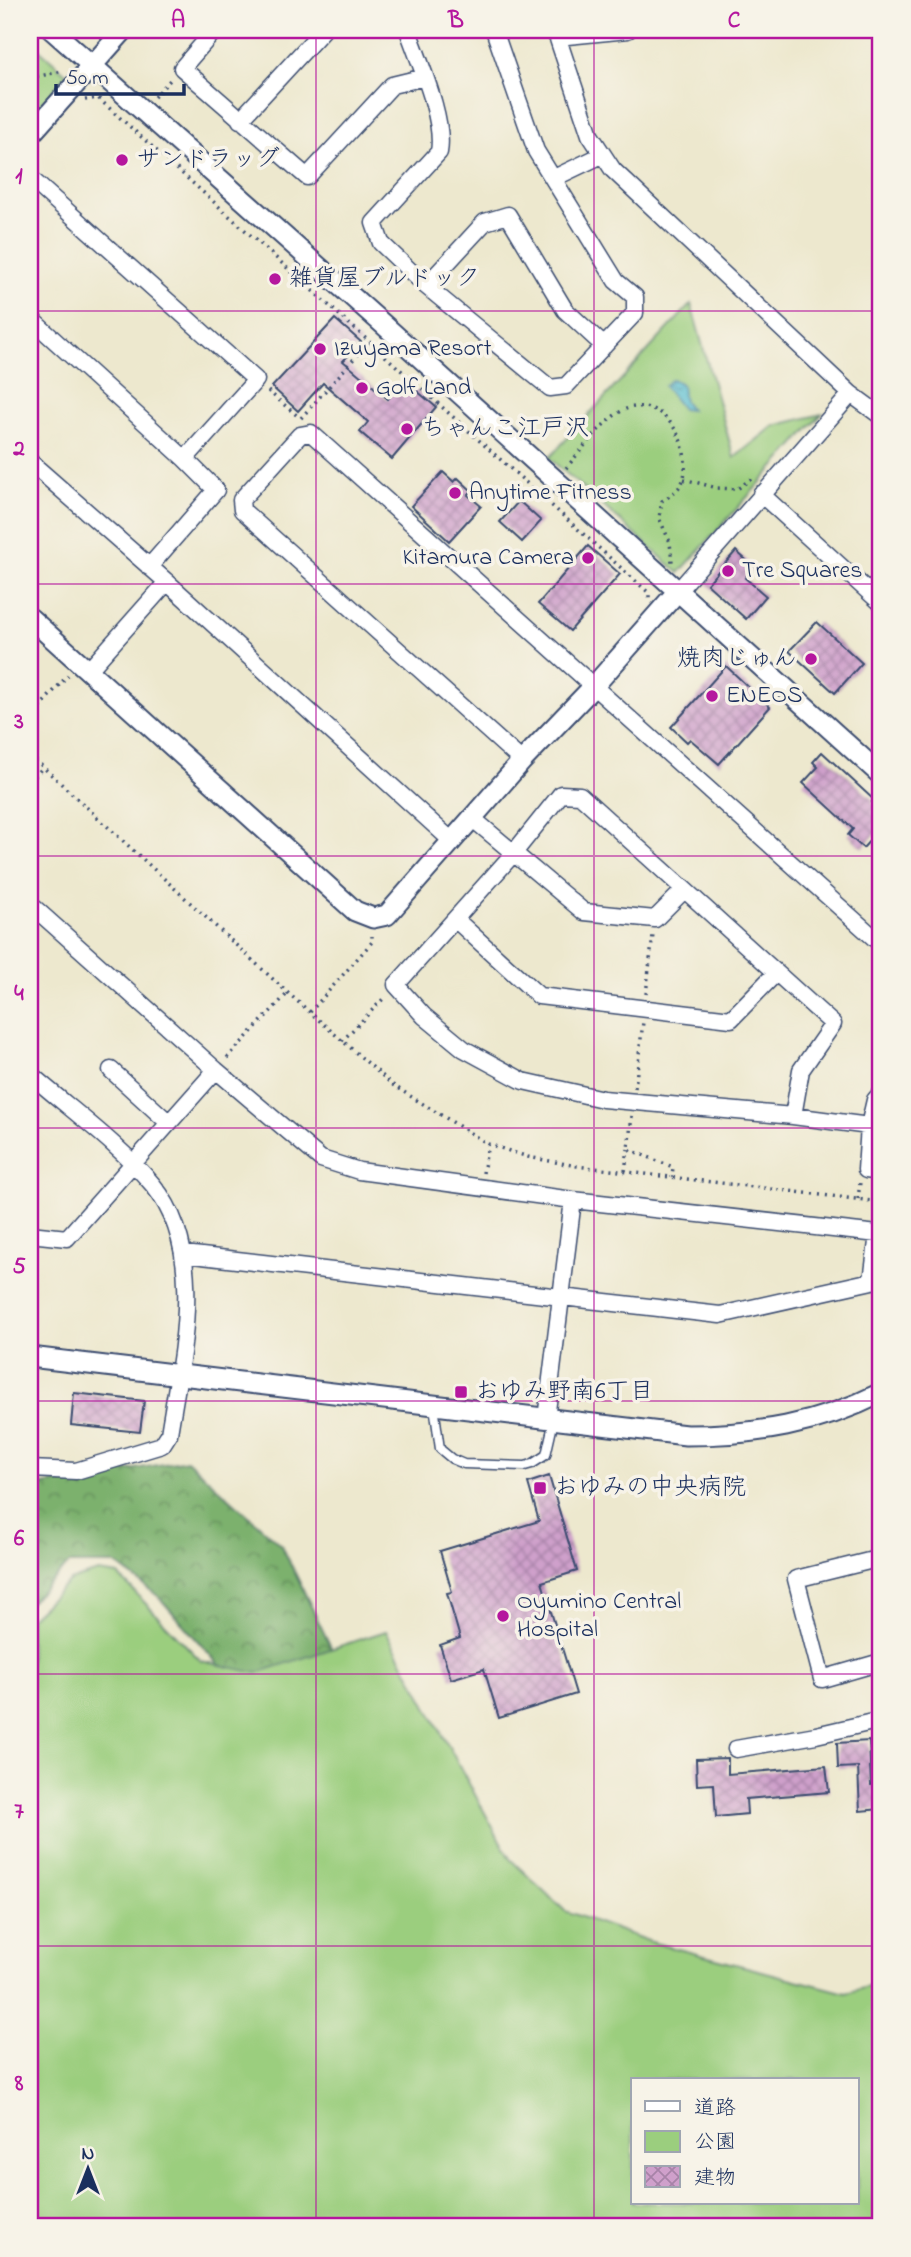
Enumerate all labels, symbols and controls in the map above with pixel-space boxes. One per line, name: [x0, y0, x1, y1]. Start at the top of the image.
text: A: [171, 5, 185, 38]
text: B: [447, 5, 464, 38]
text: C: [728, 5, 741, 38]
scale bar: [56, 52, 184, 96]
text: 50 m: [66, 64, 109, 94]
place label: サンドラッグ: [136, 143, 280, 178]
marker: サンドラッグ: [114, 152, 130, 168]
text: 1: [15, 161, 23, 194]
place label: 雑貨屋ブルドック: [289, 262, 480, 297]
marker: 雑貨屋ブルドック: [267, 271, 283, 287]
place label: Izuyama Resort: [334, 332, 491, 368]
marker: Izuyama Resort: [312, 341, 328, 357]
place label: Golf Land: [376, 371, 472, 406]
marker: Golf Land: [354, 380, 370, 396]
place label: ちゃんこ江戸沢: [421, 412, 589, 447]
marker: ちゃんこ江戸沢: [399, 421, 415, 437]
text: 2: [12, 433, 25, 466]
place label: Anytime Fitness: [469, 476, 632, 512]
marker: Anytime Fitness: [447, 485, 463, 501]
place label: Kitamura Camera: [402, 541, 574, 576]
marker: Kitamura Camera: [580, 550, 596, 566]
place label: Tre Squares: [742, 554, 862, 589]
marker: Tre Squares: [720, 563, 736, 579]
place label: 焼肉じゅん: [677, 642, 797, 677]
marker: 焼肉じゅん: [803, 651, 819, 667]
place label: ENEOS: [726, 679, 802, 714]
marker: ENEOS: [704, 688, 720, 704]
text: 3: [13, 706, 24, 739]
text: 4: [14, 978, 24, 1011]
text: 5: [12, 1251, 26, 1284]
place label: おゆみ野南6丁目: [475, 1375, 654, 1410]
marker: おゆみ野南6丁目: [453, 1384, 469, 1400]
place label: おゆみの中央病院: [554, 1471, 746, 1506]
marker: おゆみの中央病院: [532, 1480, 548, 1496]
text: 6: [14, 1523, 25, 1556]
place label: Oyumino Central Hospital: [517, 1585, 681, 1648]
marker: Oyumino Central Hospital: [495, 1608, 511, 1624]
text: 7: [14, 1796, 24, 1829]
text: 8: [14, 2068, 24, 2101]
legend: [631, 2078, 858, 2204]
text: 道路: [694, 2094, 736, 2124]
text: 公園: [694, 2128, 736, 2158]
north arrow: [52, 2134, 122, 2204]
text: N: [82, 2141, 95, 2168]
text: 建物: [694, 2164, 736, 2194]

